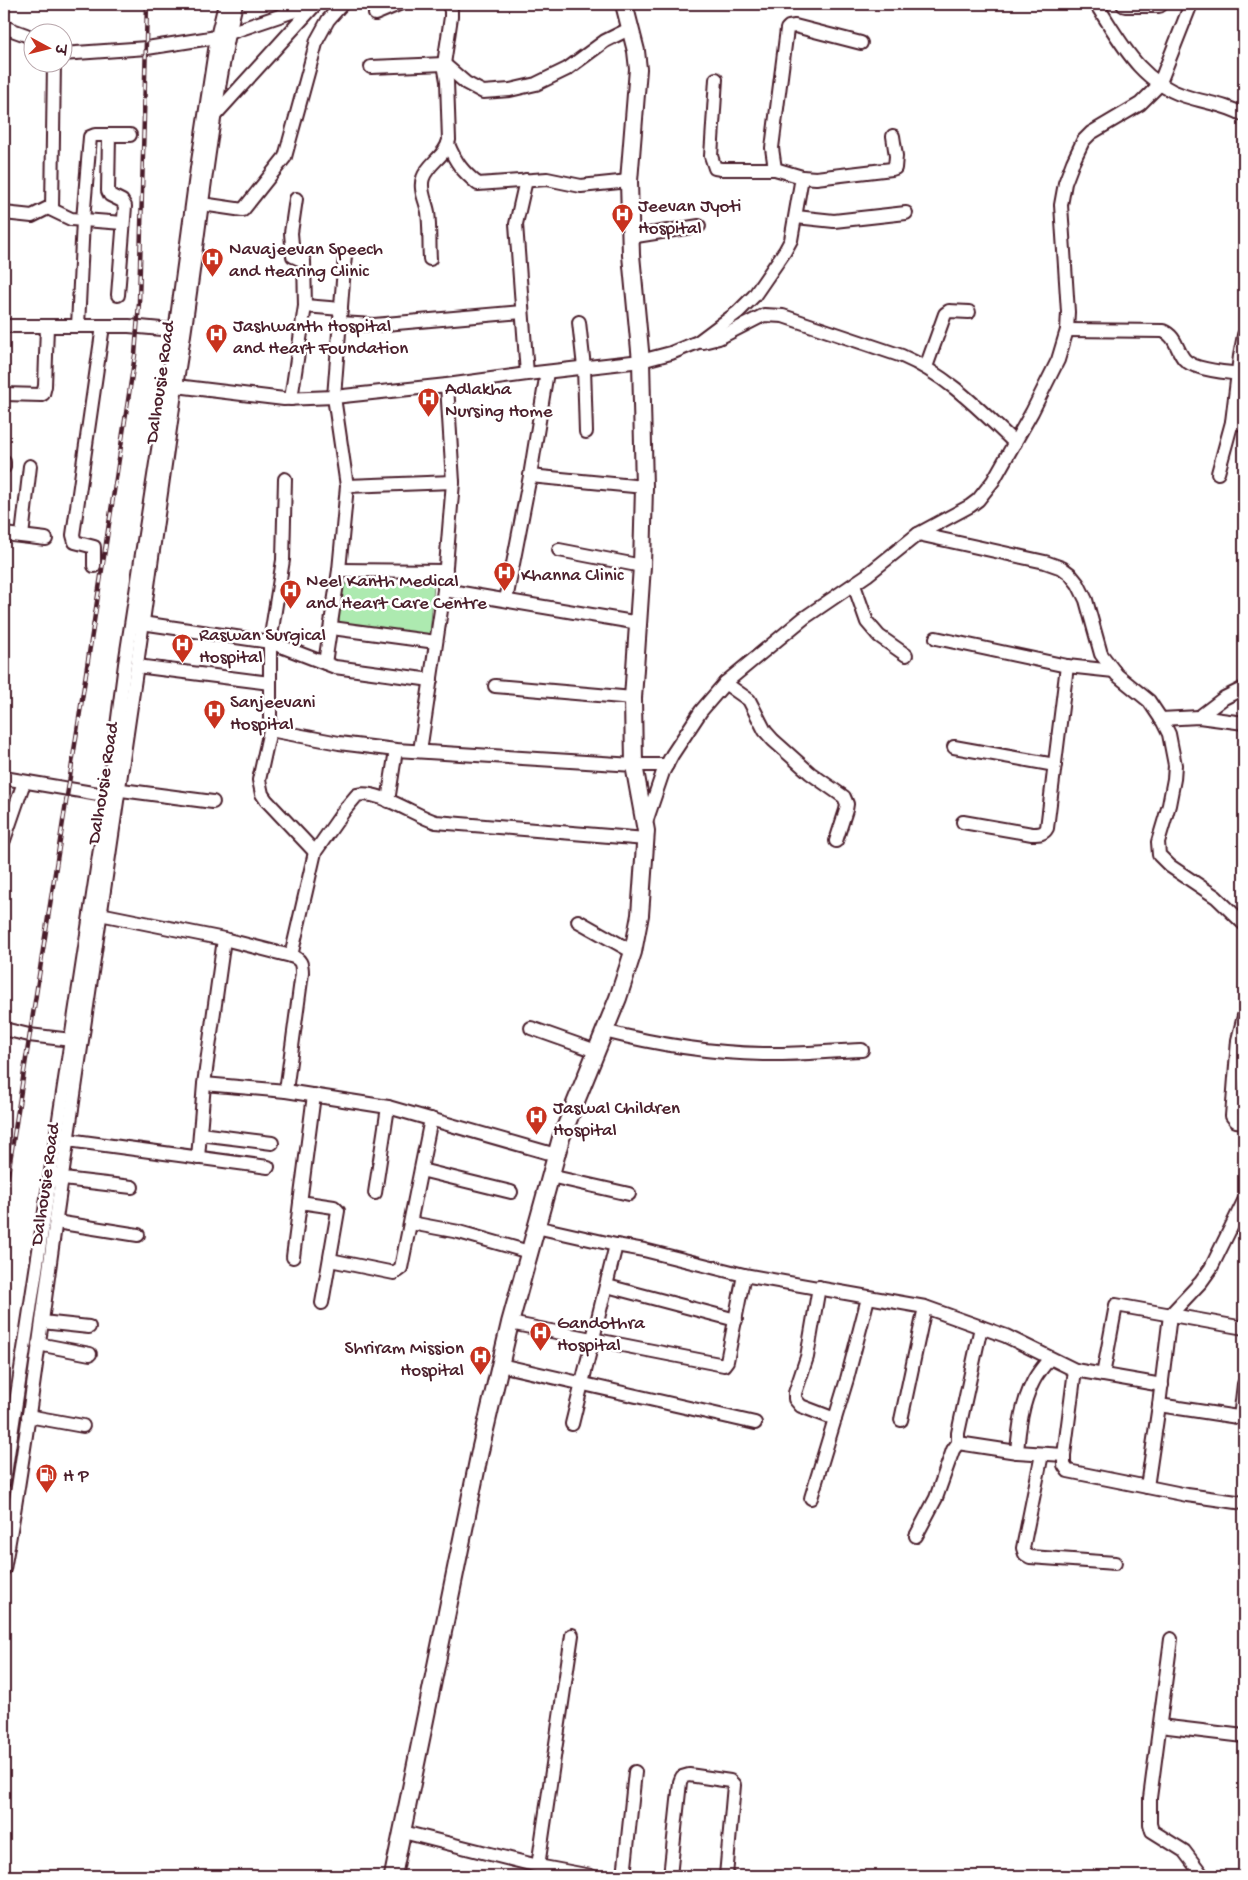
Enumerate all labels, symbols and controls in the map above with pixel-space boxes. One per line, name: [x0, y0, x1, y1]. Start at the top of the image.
north arrow: [22, 22, 72, 72]
text: उ: [49, 42, 68, 57]
place label: Jeevan Jyoti Hospital: [638, 196, 741, 241]
hospital icon: Jeevan Jyoti Hospital: [610, 203, 634, 234]
place label: Navajeevan Speech and Hearing Clinic: [229, 239, 383, 284]
hospital icon: Navajeevan Speech and Hearing Clinic: [201, 246, 225, 277]
place label: Jashwanth Hospital and Heart Foundation: [233, 316, 408, 361]
street label: Dalhousie Road: [141, 318, 182, 447]
hospital icon: Jashwanth Hospital and Heart Foundation: [205, 323, 229, 354]
place label: Adlakha Nursing Home: [445, 379, 553, 424]
hospital icon: Adlakha Nursing Home: [417, 386, 441, 417]
hospital icon: Khanna Clinic: [493, 561, 517, 592]
place label: Khanna Clinic: [521, 565, 624, 588]
place label: Neel Kanth Medical and Heart Care Centre: [306, 571, 487, 616]
hospital icon: Neel Kanth Medical and Heart Care Centre: [278, 578, 302, 609]
place label: Raswan Surgical Hospital: [199, 625, 326, 670]
hospital icon: Raswan Surgical Hospital: [171, 632, 195, 663]
place label: Sanjeevani Hospital: [230, 692, 316, 737]
hospital icon: Sanjeevani Hospital: [202, 699, 226, 730]
street label: Dalhousie Road: [83, 719, 126, 848]
place label: Jaswal Children Hospital: [553, 1098, 680, 1143]
hospital icon: Jaswal Children Hospital: [525, 1105, 549, 1136]
street label: Dalhousie Road: [26, 1120, 67, 1249]
place label: Gandothra Hospital: [557, 1313, 646, 1358]
hospital icon: Gandothra Hospital: [529, 1320, 553, 1351]
place label: Shriram Mission Hospital: [345, 1338, 464, 1383]
hospital icon: Shriram Mission Hospital: [468, 1345, 492, 1376]
fuel station icon: H P: [35, 1462, 59, 1493]
place label: H P: [63, 1466, 89, 1489]

